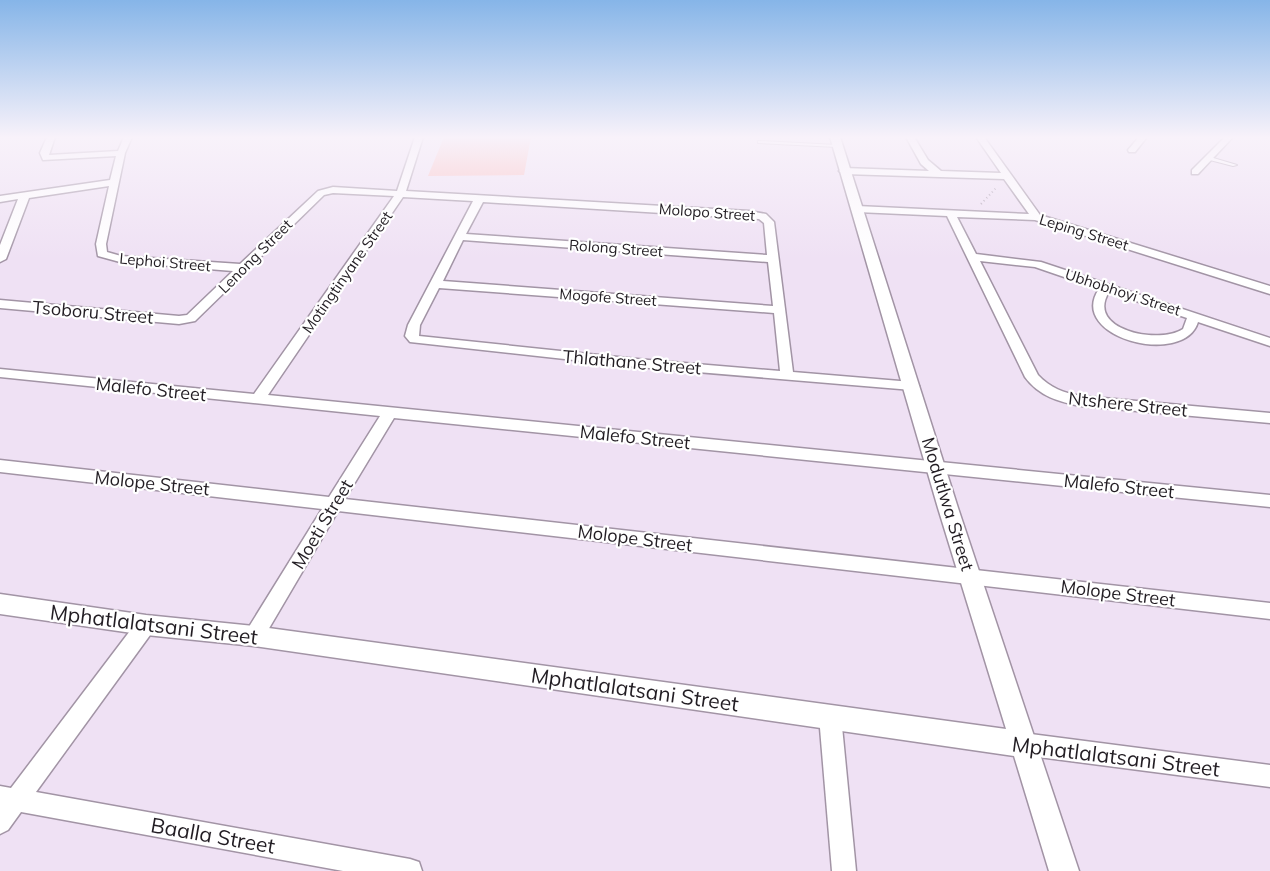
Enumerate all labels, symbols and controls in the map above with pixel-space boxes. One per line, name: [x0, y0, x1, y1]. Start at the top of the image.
street label: Molopo Street: [658, 199, 756, 225]
street label: Motingtinyane Street: [298, 207, 396, 337]
street label: Leping Street: [1037, 209, 1131, 255]
street label: Lenong Street: [214, 215, 296, 297]
street label: Rolong Street: [568, 235, 664, 261]
street label: Lephoi Street: [119, 249, 211, 275]
street label: Ubhobhoyi Street: [1063, 264, 1183, 320]
street label: Mogofe Street: [559, 284, 657, 310]
street label: Tsoboru Street: [32, 295, 154, 329]
street label: Thlathane Street: [562, 344, 702, 380]
street label: Malefo Street: [95, 372, 207, 406]
street label: Ntshere Street: [1067, 386, 1189, 422]
street label: Malefo Street: [579, 420, 691, 454]
street label: Modutlwa Street: [917, 435, 979, 573]
street label: Molope Street: [93, 466, 211, 500]
street label: Malefo Street: [1063, 469, 1175, 503]
street label: Moeti Street: [286, 475, 358, 573]
street label: Molope Street: [576, 520, 694, 556]
street label: Molope Street: [1059, 575, 1177, 611]
street label: Mphatlalatsani Street: [49, 598, 259, 650]
street label: Mphatlalatsani Street: [530, 662, 740, 716]
street label: Mphatlalatsani Street: [1011, 730, 1221, 782]
street label: Baalla Street: [149, 811, 277, 859]

